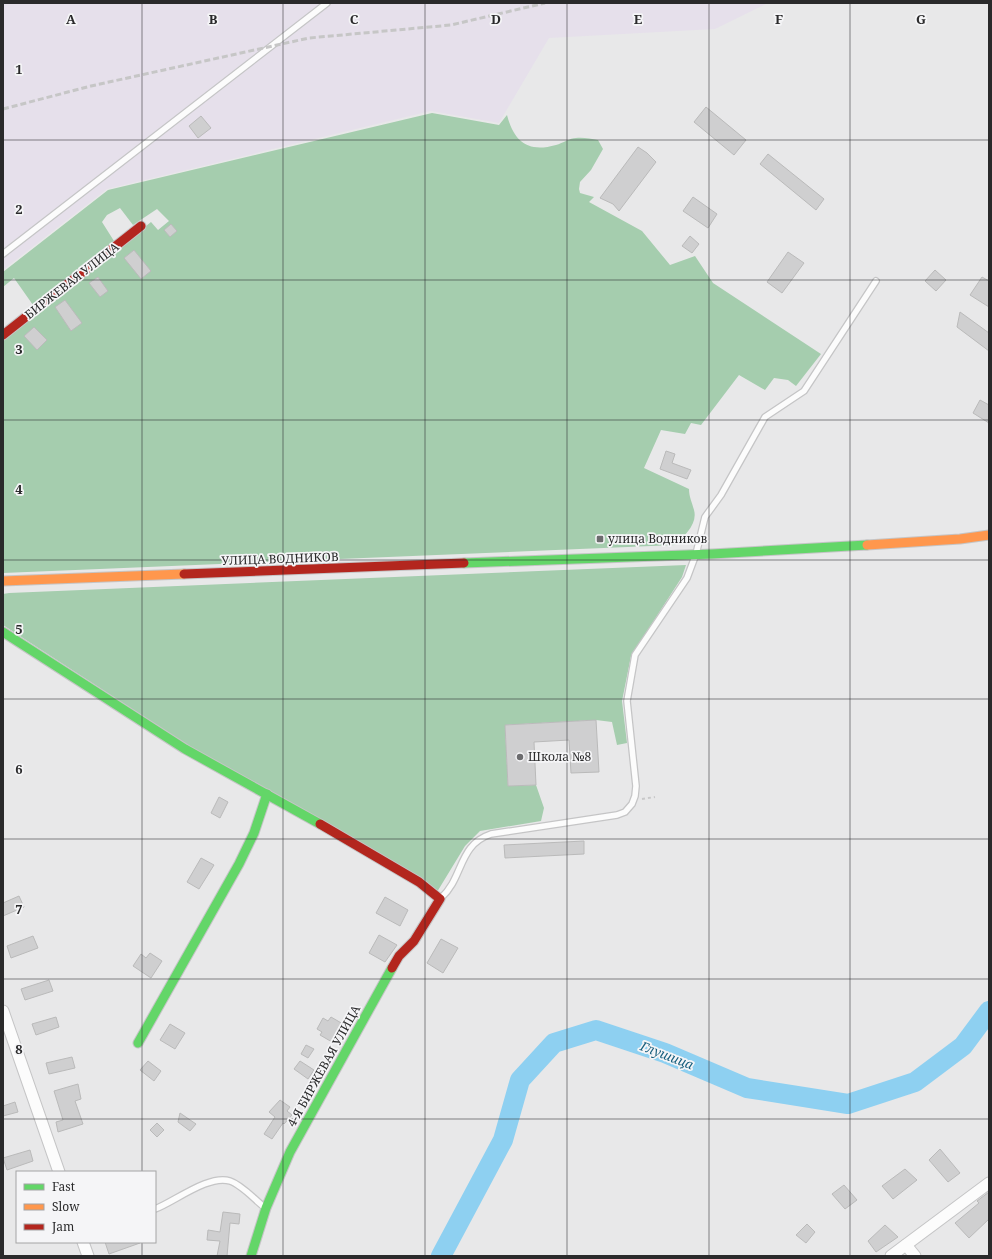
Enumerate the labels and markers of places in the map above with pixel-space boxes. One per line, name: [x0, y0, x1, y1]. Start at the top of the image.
place label: улица Водников: [608, 530, 708, 547]
marker: улица Водников: [595, 534, 605, 544]
place label: Школа №8: [528, 748, 592, 765]
marker: Школа №8: [515, 752, 525, 762]

